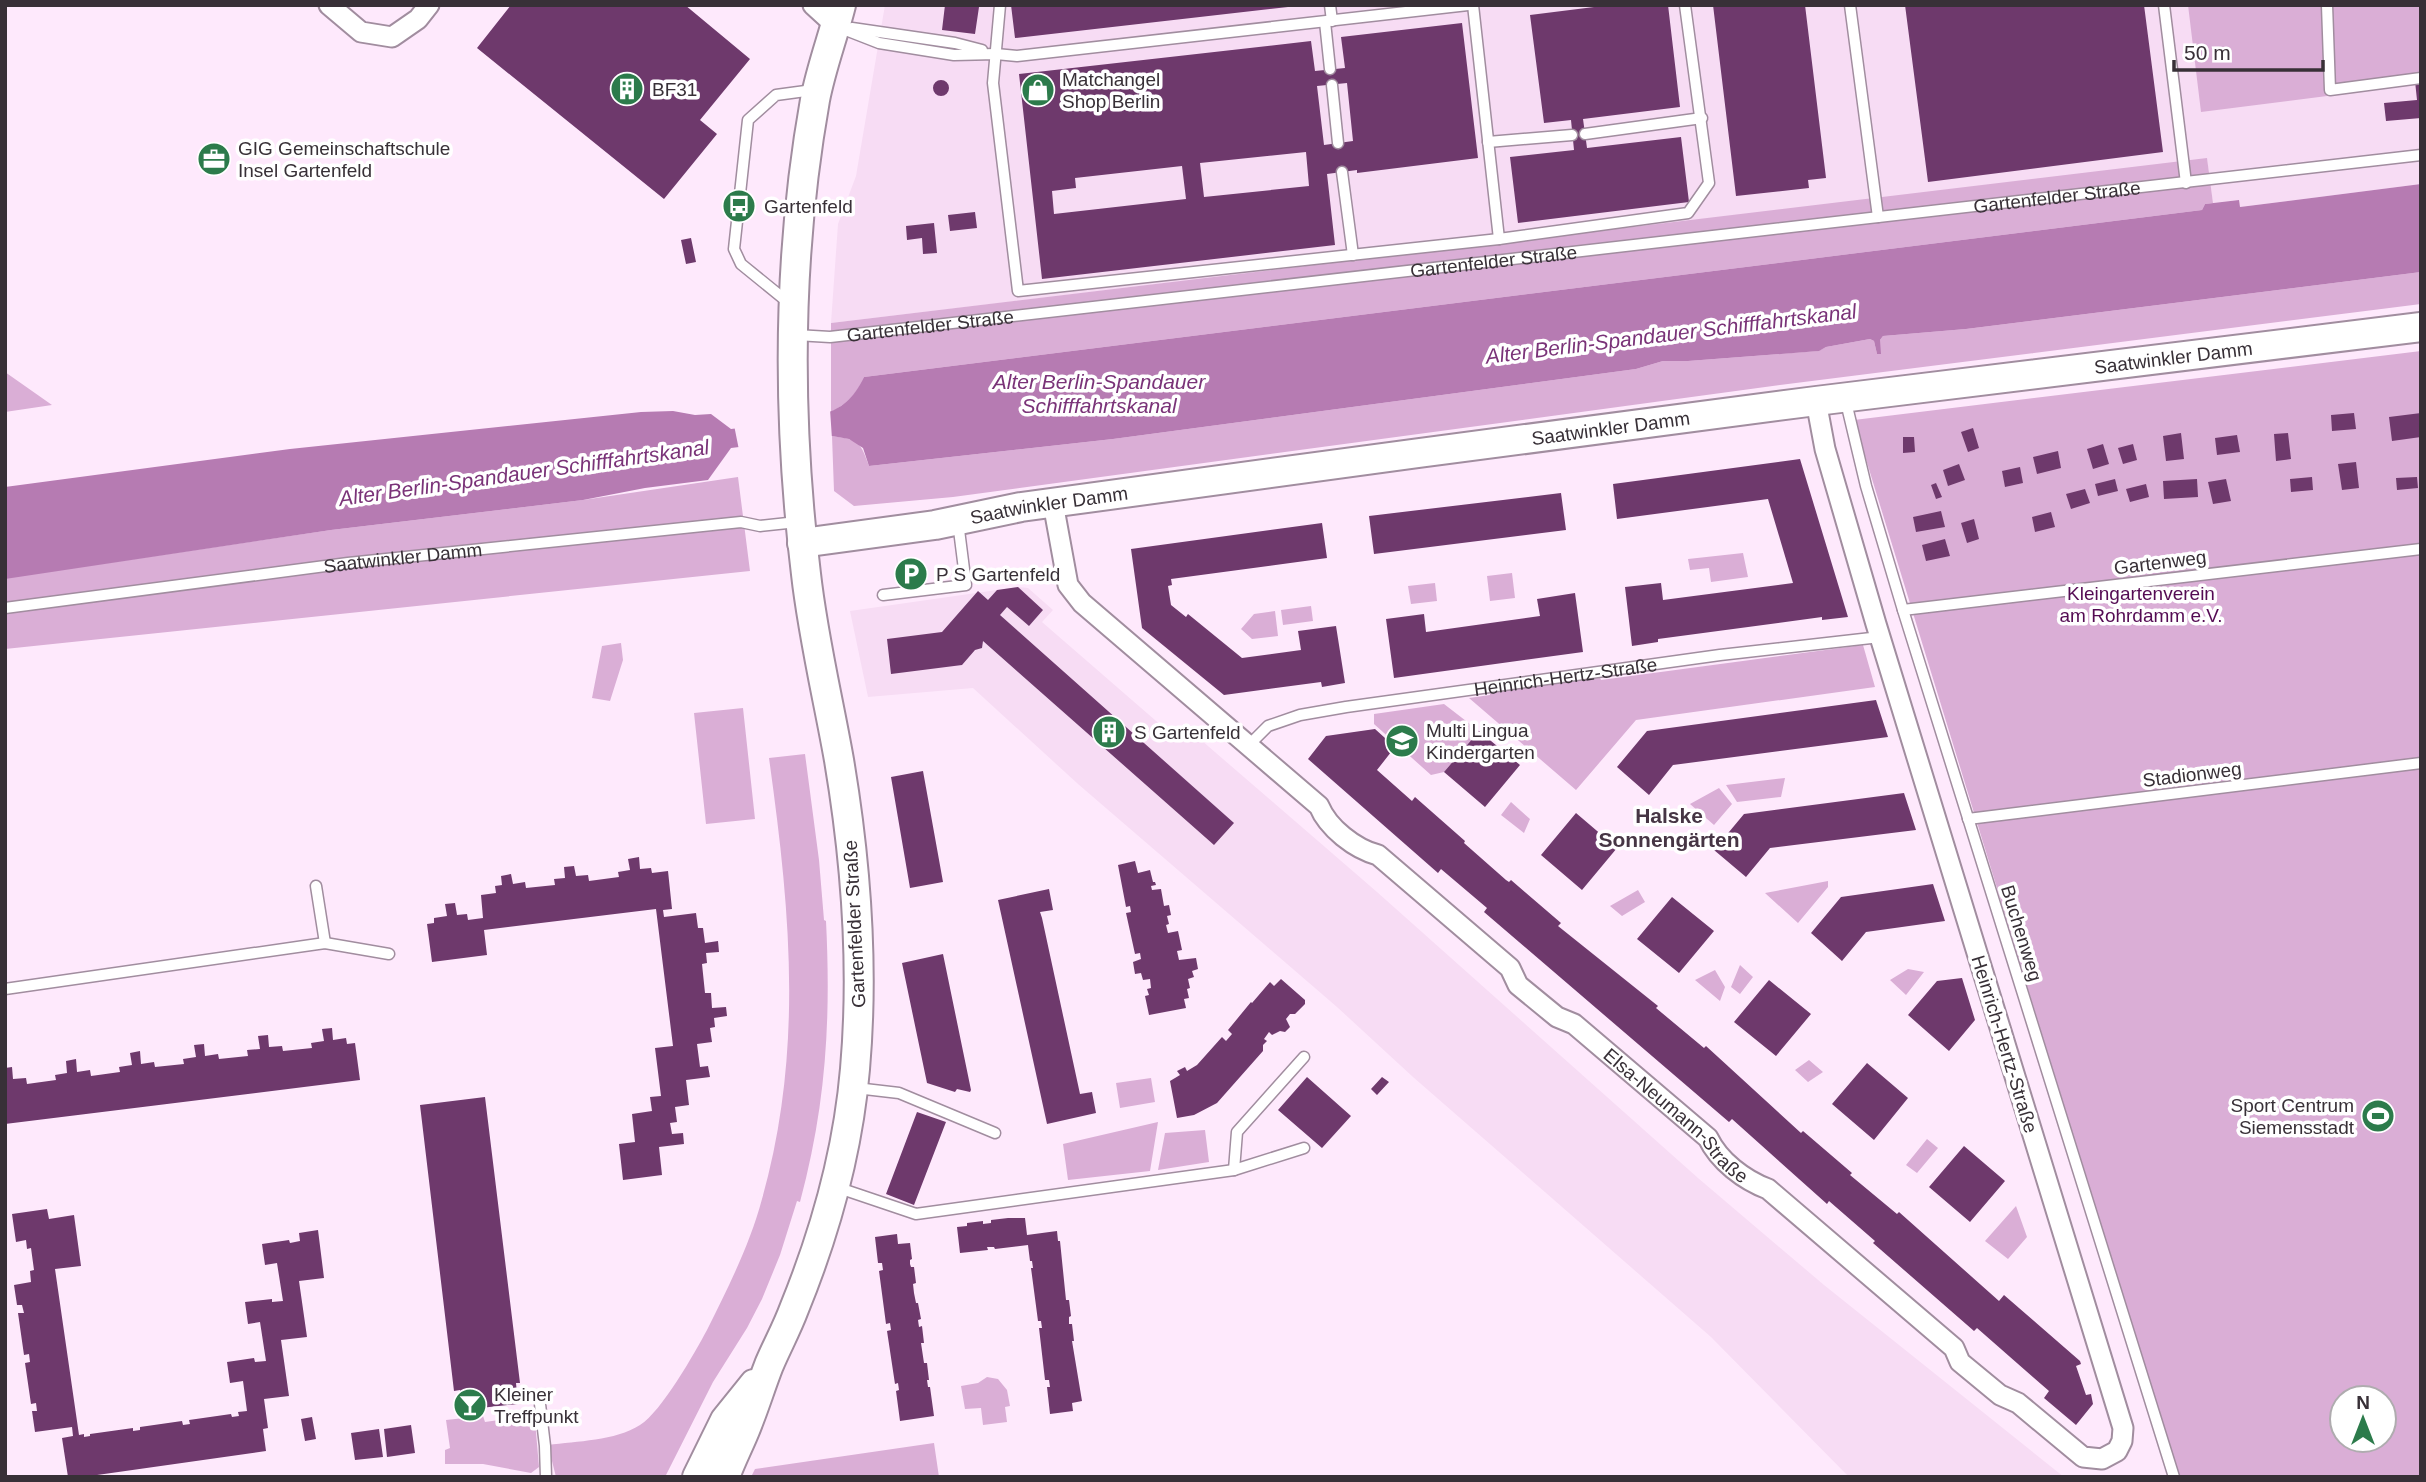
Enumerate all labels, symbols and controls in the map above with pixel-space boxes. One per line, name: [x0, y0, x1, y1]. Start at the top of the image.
scale bar: [2174, 28, 2323, 72]
text: 50 m: [2184, 41, 2231, 64]
place label: Matchangel Shop Berlin: [1062, 69, 1160, 112]
building icon: BF31: [608, 70, 646, 108]
shop icon: Matchangel Shop Berlin: [1019, 71, 1057, 109]
place label: BF31: [652, 79, 697, 100]
place label: GIG Gemeinschaftschule Insel Gartenfeld: [238, 138, 450, 181]
office icon: GIG Gemeinschaftschule Insel Gartenfeld: [195, 140, 233, 178]
street label: Gartenfelder Straße: [1972, 177, 2142, 217]
bus stop icon: Gartenfeld: [720, 187, 758, 225]
place label: Gartenfeld: [764, 196, 853, 217]
street label: Gartenfelder Straße: [1409, 242, 1578, 282]
water label: Alter Berlin-Spandauer Schifffahrtskanal: [1482, 299, 1859, 368]
street label: Gartenfelder Straße: [846, 306, 1015, 346]
street label: Saatwinkler Damm: [2093, 338, 2254, 378]
water label: Alter Berlin-Spandauer Schifffahrtskanal: [991, 370, 1206, 417]
street label: Saatwinkler Damm: [1530, 408, 1691, 449]
water label: Alter Berlin-Spandauer Schifffahrtskanal: [335, 435, 712, 510]
street label: Saatwinkler Damm: [968, 483, 1129, 528]
street label: Saatwinkler Damm: [322, 539, 483, 577]
street label: Gartenweg: [2113, 546, 2207, 579]
parking icon: P S Gartenfeld: [892, 555, 930, 593]
place label: P S Gartenfeld: [936, 564, 1060, 585]
park label: Kleingartenverein am Rohrdamm e.V.: [2060, 583, 2222, 626]
street label: Heinrich-Hertz-Straße: [1473, 654, 1659, 700]
building icon: S Gartenfeld: [1090, 713, 1128, 751]
place label: Multi Lingua Kindergarten: [1426, 720, 1535, 763]
place label: S Gartenfeld: [1134, 722, 1241, 743]
school or university icon: Multi Lingua Kindergarten: [1383, 722, 1421, 760]
street label: Stadionweg: [2142, 758, 2243, 791]
district label: Halske Sonnengärten: [1598, 804, 1740, 851]
street label: Gartenfelder Straße: [840, 840, 869, 1008]
street label: Buchenweg: [1997, 883, 2046, 984]
street label: Heinrich-Hertz-Straße: [1967, 953, 2042, 1136]
street label: Elsa-Neumann-Straße: [1600, 1044, 1752, 1187]
place label: Sport Centrum Siemensstadt: [2230, 1095, 2355, 1138]
sports icon: Sport Centrum Siemensstadt: [2359, 1097, 2397, 1135]
place label: Kleiner Treffpunkt: [494, 1384, 579, 1427]
north arrow: [2328, 1384, 2398, 1454]
bar icon: Kleiner Treffpunkt: [451, 1386, 489, 1424]
text: N: [2356, 1392, 2370, 1413]

